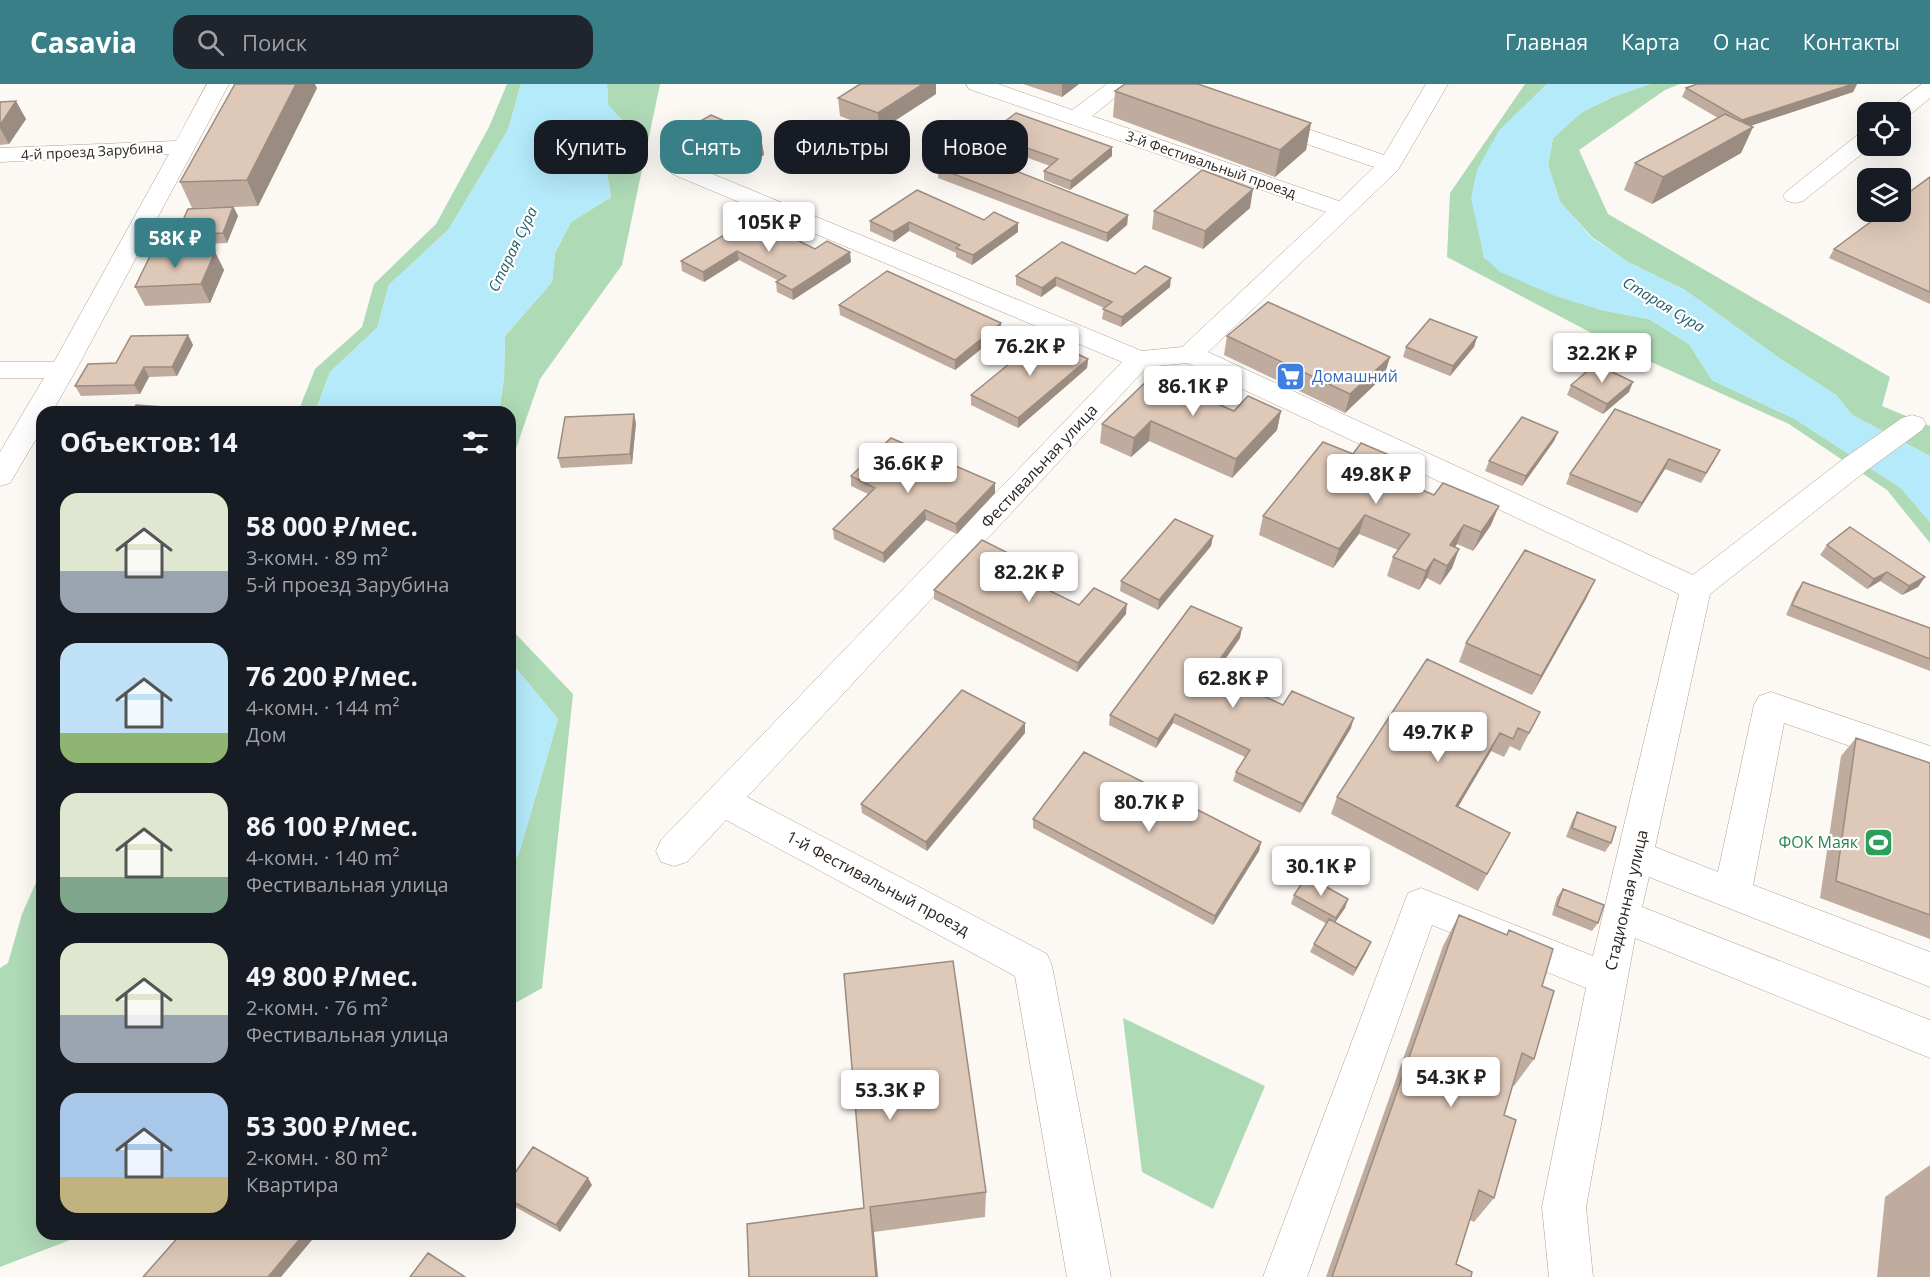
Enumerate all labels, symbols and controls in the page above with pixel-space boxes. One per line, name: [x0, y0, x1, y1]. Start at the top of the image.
search box: [173, 15, 593, 69]
text: Casavia: [30, 23, 137, 61]
icon: search: [194, 26, 227, 59]
text: Поиск: [242, 27, 307, 57]
text: Главная: [1505, 28, 1588, 56]
text: Карта: [1621, 28, 1680, 56]
text: О нас: [1713, 28, 1770, 56]
text: Контакты: [1803, 28, 1900, 56]
map controls: [1857, 102, 1911, 222]
button: locate: [1857, 102, 1911, 156]
chip: Купить: [534, 120, 648, 174]
chip: Снять: [660, 120, 762, 174]
chip: Фильтры: [774, 120, 910, 174]
chip: Новое: [922, 120, 1028, 174]
street label: 3-й Фестивальный проезд: [1123, 126, 1299, 202]
street label: 4-й проезд Зарубина: [20, 138, 164, 164]
button: layers: [1857, 168, 1911, 222]
pin: 105K ₽: [720, 202, 818, 253]
water label: Старая Сура: [483, 203, 541, 295]
text: 105K ₽: [737, 208, 801, 235]
pin: 58K ₽: [133, 218, 217, 269]
text: 58K ₽: [149, 224, 202, 251]
water label: Старая Сура: [1619, 272, 1709, 337]
pin: 76.2K ₽: [975, 326, 1085, 377]
text: 76.2K ₽: [995, 332, 1065, 359]
pin: 32.2K ₽: [1547, 333, 1657, 384]
text: 32.2K ₽: [1567, 339, 1637, 366]
supermarket icon: Домашний: [1275, 360, 1307, 392]
place label: Домашний: [1312, 365, 1398, 387]
pin: 86.1K ₽: [1138, 366, 1248, 417]
text: 86.1K ₽: [1158, 372, 1228, 399]
street label: Фестивальная улица: [976, 399, 1102, 533]
text: Объектов: 14: [60, 424, 238, 460]
icon: filters: [459, 426, 492, 459]
pin: 36.6K ₽: [853, 443, 963, 494]
text: 36.6K ₽: [873, 449, 943, 476]
pin: 49.8K ₽: [1321, 454, 1431, 505]
text: 49.8K ₽: [1341, 460, 1411, 487]
text: 58 000 ₽/мес.: [246, 508, 418, 544]
icon: home: [108, 517, 180, 589]
text: 3-комн. · 89 m²: [246, 544, 388, 571]
pin: 82.2K ₽: [974, 552, 1084, 603]
text: 82.2K ₽: [994, 558, 1064, 585]
text: 5-й проезд Зарубина: [246, 571, 449, 598]
text: 76 200 ₽/мес.: [246, 658, 418, 694]
pin: 62.8K ₽: [1178, 658, 1288, 709]
text: 62.8K ₽: [1198, 664, 1268, 691]
icon: home: [108, 667, 180, 739]
text: 4-комн. · 144 m²: [246, 694, 399, 721]
pin: 49.7K ₽: [1383, 712, 1493, 763]
text: 49.7K ₽: [1403, 718, 1473, 745]
text: Дом: [246, 721, 286, 748]
pin: 80.7K ₽: [1094, 782, 1204, 833]
text: 80.7K ₽: [1114, 788, 1184, 815]
text: 86 100 ₽/мес.: [246, 808, 418, 844]
icon: home: [108, 817, 180, 889]
street label: 1-й Фестивальный проезд: [783, 825, 973, 941]
sports icon: ФОК Маяк: [1863, 826, 1895, 858]
street label: Стадионная улица: [1599, 827, 1653, 973]
place label: ФОК Маяк: [1778, 831, 1859, 853]
text: 4-комн. · 140 m²: [246, 844, 399, 871]
pin: 30.1K ₽: [1266, 846, 1376, 897]
text: 30.1K ₽: [1286, 852, 1356, 879]
text: Фестивальная улица: [246, 871, 449, 898]
text: 49 800 ₽/мес.: [246, 958, 418, 994]
icon: home: [108, 967, 180, 1039]
text: 2-комн. · 76 m²: [246, 994, 388, 1021]
text: Фестивальная улица: [246, 1021, 449, 1048]
pin: 54.3K ₽: [1396, 1057, 1506, 1108]
text: 54.3K ₽: [1416, 1063, 1486, 1090]
pin: 53.3K ₽: [835, 1070, 945, 1121]
text: 53.3K ₽: [855, 1076, 925, 1103]
text: 53 300 ₽/мес.: [246, 1108, 418, 1144]
icon: home: [108, 1117, 180, 1189]
text: 2-комн. · 80 m²: [246, 1144, 388, 1171]
text: Квартира: [246, 1171, 339, 1198]

